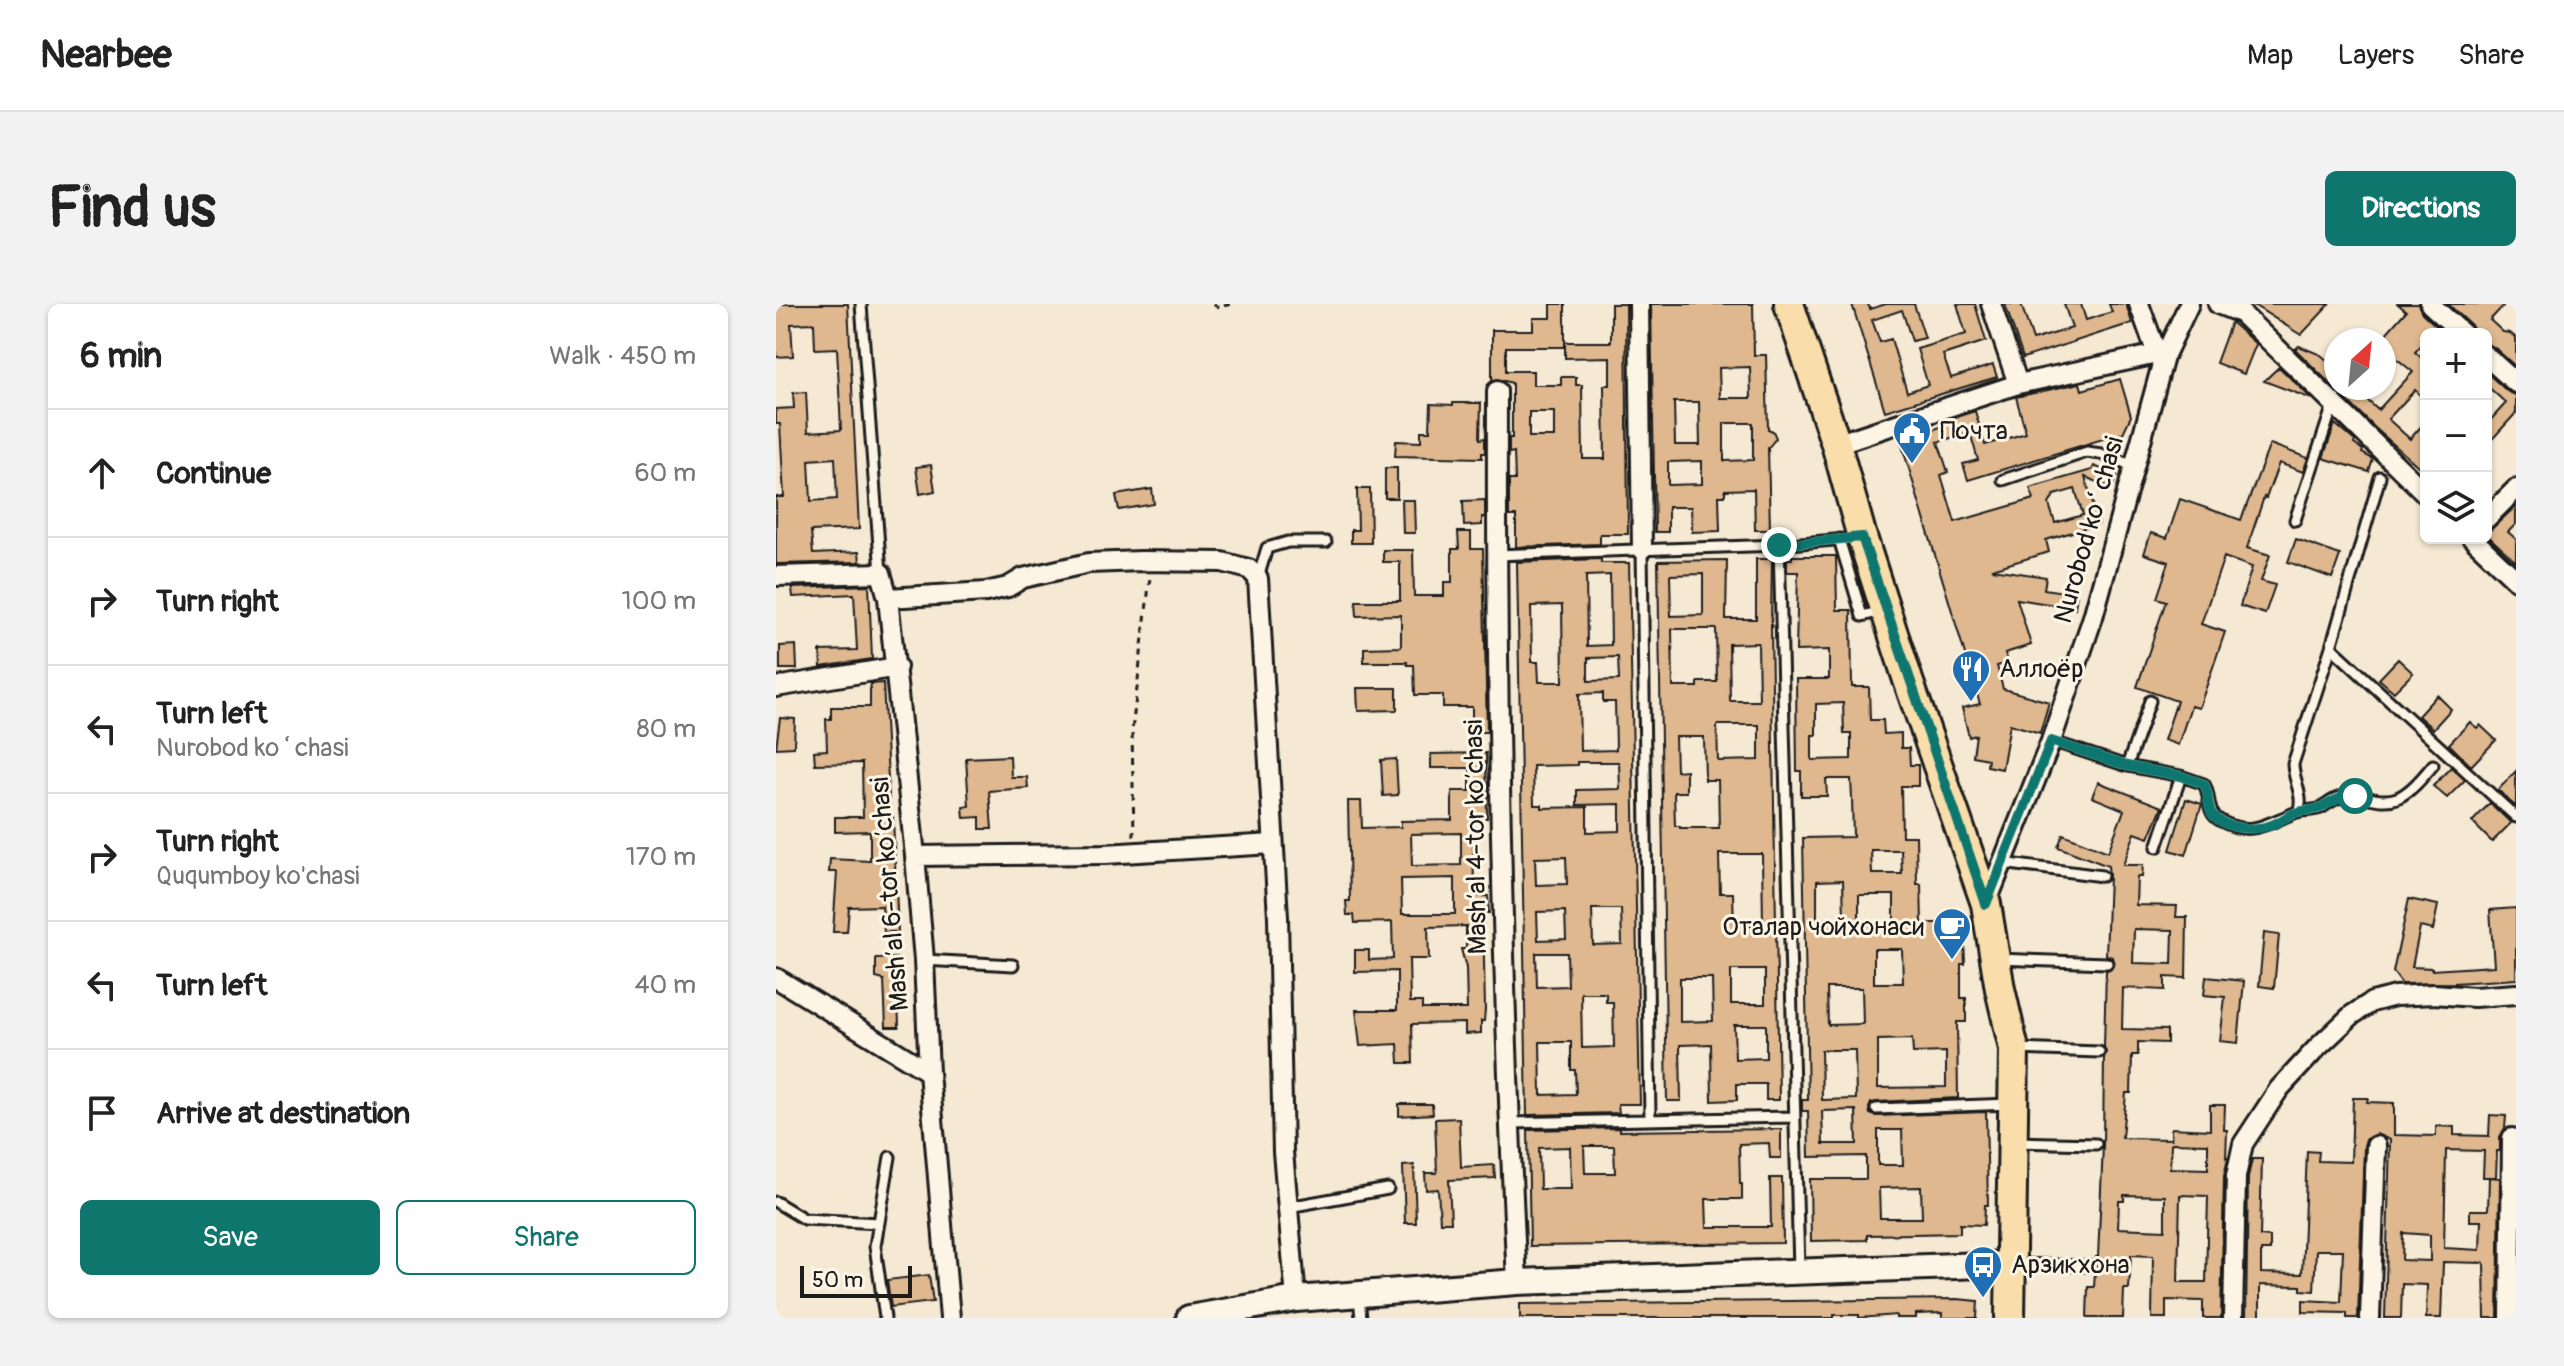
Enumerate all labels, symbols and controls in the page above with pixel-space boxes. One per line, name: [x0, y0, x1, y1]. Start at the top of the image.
text: Nearbee: [40, 31, 172, 79]
text: Map: [2247, 38, 2293, 73]
text: Layers: [2337, 38, 2414, 73]
text: Share: [2458, 38, 2524, 73]
button: Directions: [2325, 171, 2516, 246]
text: Find us: [48, 174, 216, 243]
north arrow: [2324, 328, 2396, 400]
map controls: [2420, 328, 2492, 544]
button: +: [2420, 328, 2492, 400]
text: 6 min: [80, 335, 162, 378]
text: Walk · 450 m: [549, 340, 696, 372]
button: −: [2420, 400, 2492, 472]
public building icon: Почта: [1891, 410, 1933, 465]
place label: Почта: [1940, 415, 2008, 447]
street label: Nurobod koʻchasi: [2047, 433, 2131, 627]
icon: ahead: [80, 451, 124, 495]
text: Continue: [156, 455, 271, 492]
text: 60 m: [634, 457, 696, 489]
button: layers: [2420, 472, 2492, 544]
route end: [1761, 527, 1797, 563]
icon: right: [80, 579, 124, 623]
text: Turn right: [156, 583, 279, 620]
text: 100 m: [622, 585, 696, 617]
restaurant icon: Аллоёр: [1950, 648, 1992, 703]
place label: Аллоёр: [1999, 653, 2084, 685]
text: Turn left: [156, 695, 267, 732]
icon: left: [80, 707, 124, 751]
text: 80 m: [636, 713, 696, 745]
street label: Mashʼal 4-tor koʼchasi: [1458, 719, 1494, 955]
text: Nurobod koʻchasi: [156, 732, 349, 764]
street label: Mashʼal 6-tor koʼchasi: [864, 776, 916, 1012]
route start: [2337, 778, 2373, 814]
text: Turn right: [156, 823, 279, 860]
icon: right: [80, 835, 124, 879]
text: 170 m: [626, 841, 696, 873]
text: Ququmboy ko'chasi: [156, 860, 360, 892]
cafe icon: Оталар чойхонаси: [1931, 906, 1973, 961]
place label: Оталар чойхонаси: [1722, 911, 1924, 943]
icon: left: [80, 963, 124, 1007]
text: Turn left: [156, 967, 267, 1004]
text: 40 m: [634, 969, 696, 1001]
icon: arrive: [80, 1091, 124, 1135]
text: Arrive at destination: [156, 1095, 410, 1132]
button: Save: [80, 1200, 380, 1275]
button: Share: [396, 1200, 696, 1275]
bus stop icon: Арзикхона: [1962, 1244, 2004, 1299]
place label: Арзикхона: [2011, 1249, 2130, 1281]
scale bar: [800, 1262, 912, 1298]
text: 50 m: [812, 1266, 863, 1294]

